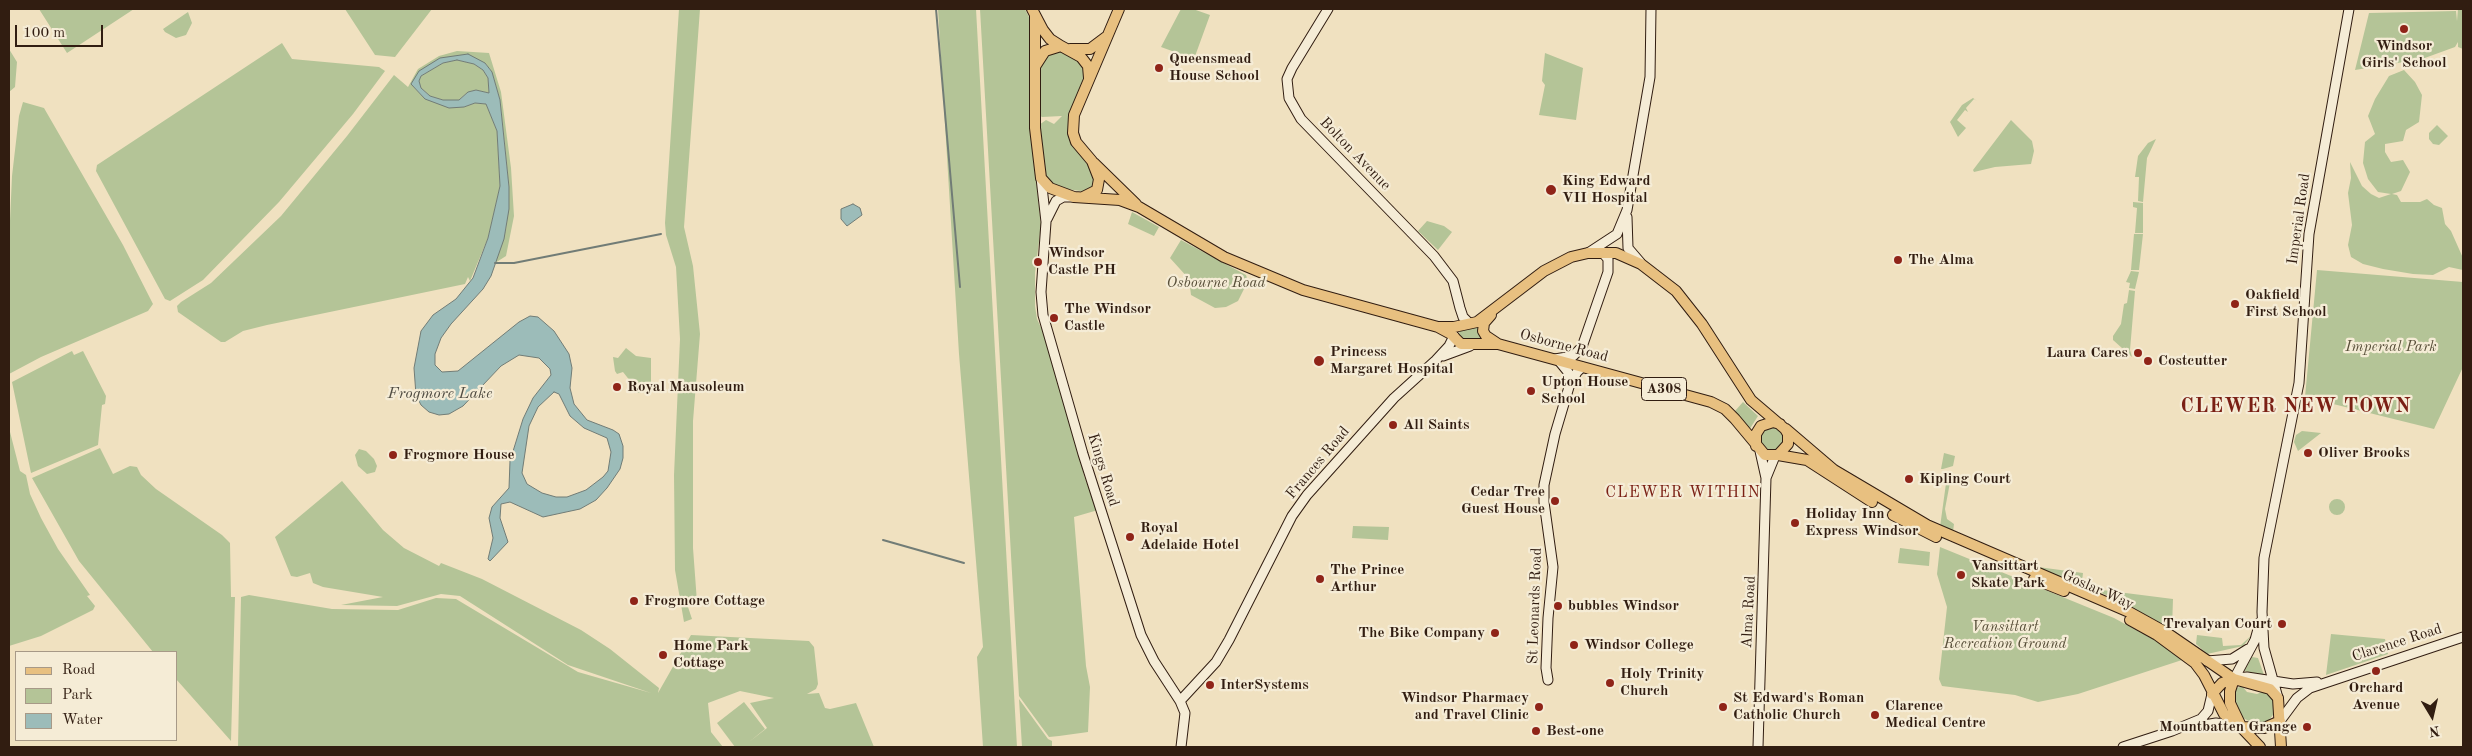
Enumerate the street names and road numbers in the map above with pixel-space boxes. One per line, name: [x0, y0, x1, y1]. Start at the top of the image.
street label: Bolton Avenue: [1316, 114, 1394, 194]
street label: Imperial Road: [2284, 172, 2314, 266]
street label: Osborne Road: [1518, 326, 1610, 366]
road number: A308: [1642, 378, 1686, 400]
street label: Frances Road: [1282, 423, 1354, 503]
street label: Kings Road: [1083, 431, 1123, 509]
street label: St Leonards Road: [1524, 547, 1546, 665]
street label: Goslar Way: [2059, 566, 2137, 614]
street label: Alma Road: [1738, 575, 1760, 649]
street label: Clarence Road: [2350, 620, 2444, 666]

